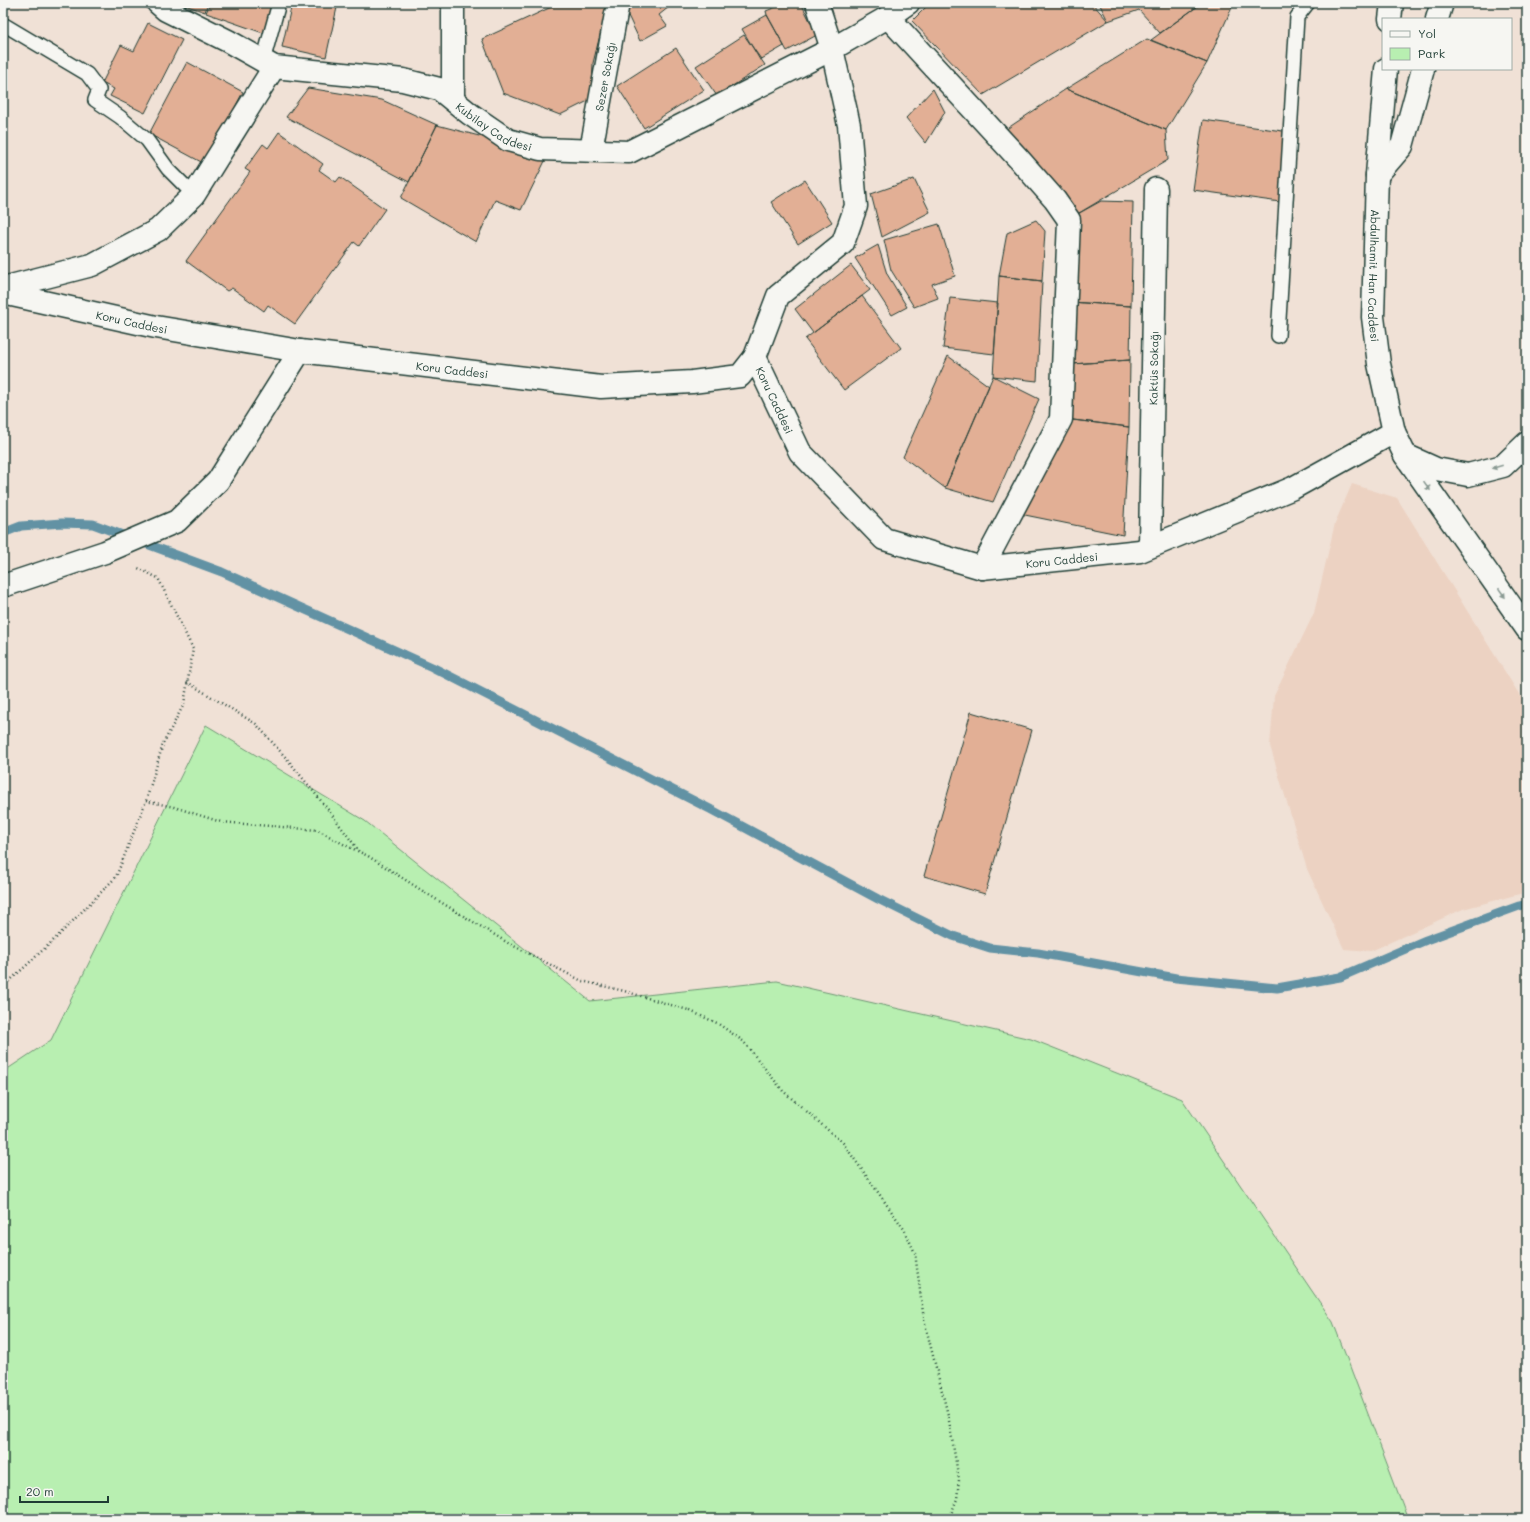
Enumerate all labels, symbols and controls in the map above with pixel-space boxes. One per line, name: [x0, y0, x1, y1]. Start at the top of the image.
legend: [1382, 18, 1512, 70]
text: Yol: [1418, 25, 1436, 41]
street label: Sezer Sokağı: [591, 40, 618, 112]
text: Park: [1418, 45, 1445, 61]
street label: Kubilay Caddesi: [453, 98, 534, 154]
street label: Abdulhamit Han Caddesi: [1365, 209, 1384, 343]
street label: Koru Caddesi: [95, 306, 169, 336]
street label: Kaktüs Sokağı: [1145, 331, 1161, 405]
street label: Koru Caddesi: [415, 357, 489, 381]
street label: Koru Caddesi: [753, 364, 798, 436]
one-way arrow: [1491, 464, 1503, 470]
one-way arrow: [1423, 481, 1431, 492]
street label: Koru Caddesi: [1025, 548, 1099, 571]
one-way arrow: [1498, 588, 1506, 598]
scale bar: [20, 1478, 108, 1504]
text: 20 m: [26, 1483, 54, 1499]

